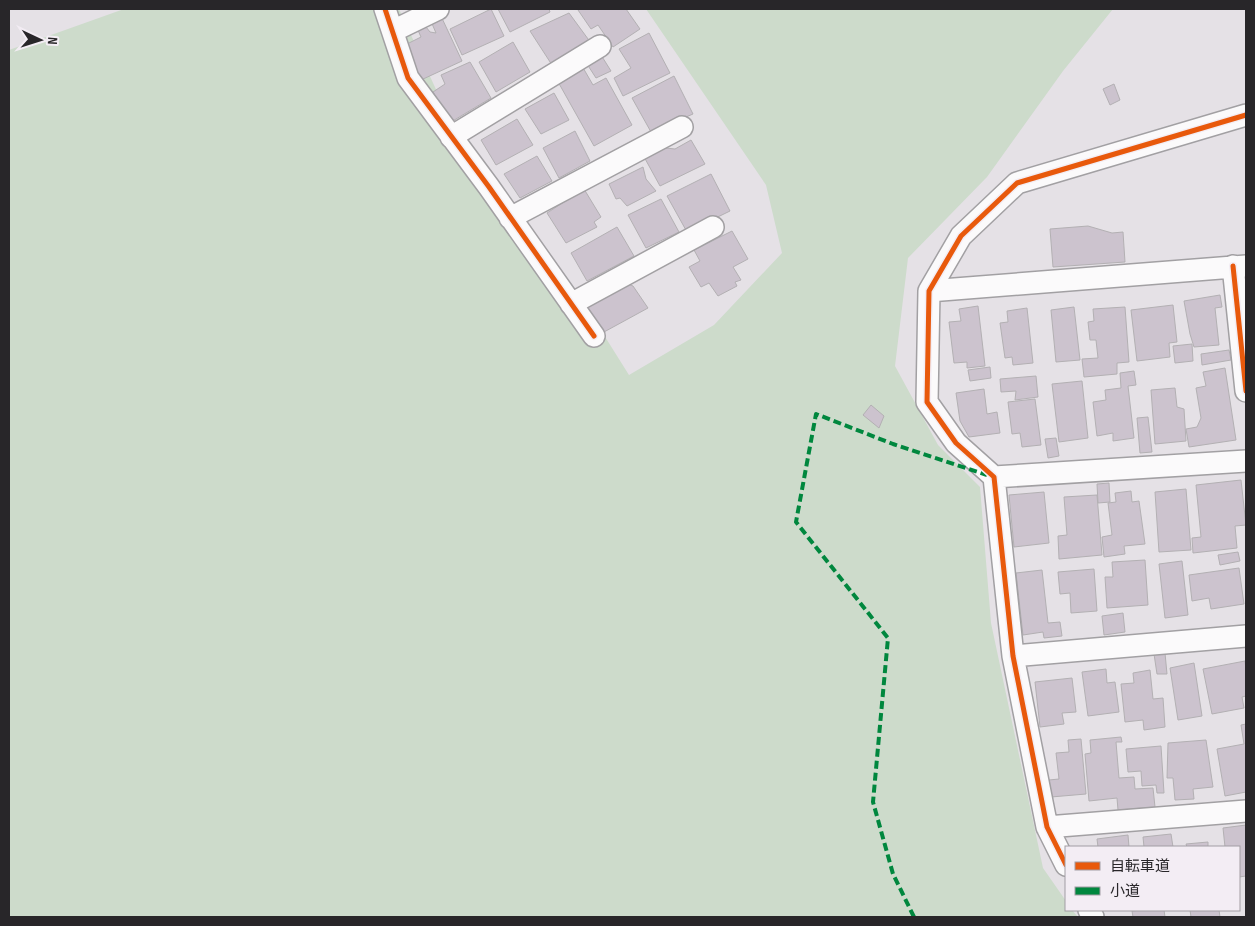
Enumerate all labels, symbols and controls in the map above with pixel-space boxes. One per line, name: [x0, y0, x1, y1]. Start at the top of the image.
north arrow: [15, 15, 65, 65]
text: N: [44, 37, 61, 45]
legend: [1065, 846, 1240, 911]
text: 自転車道: [1110, 857, 1170, 876]
text: 小道: [1110, 882, 1140, 901]

